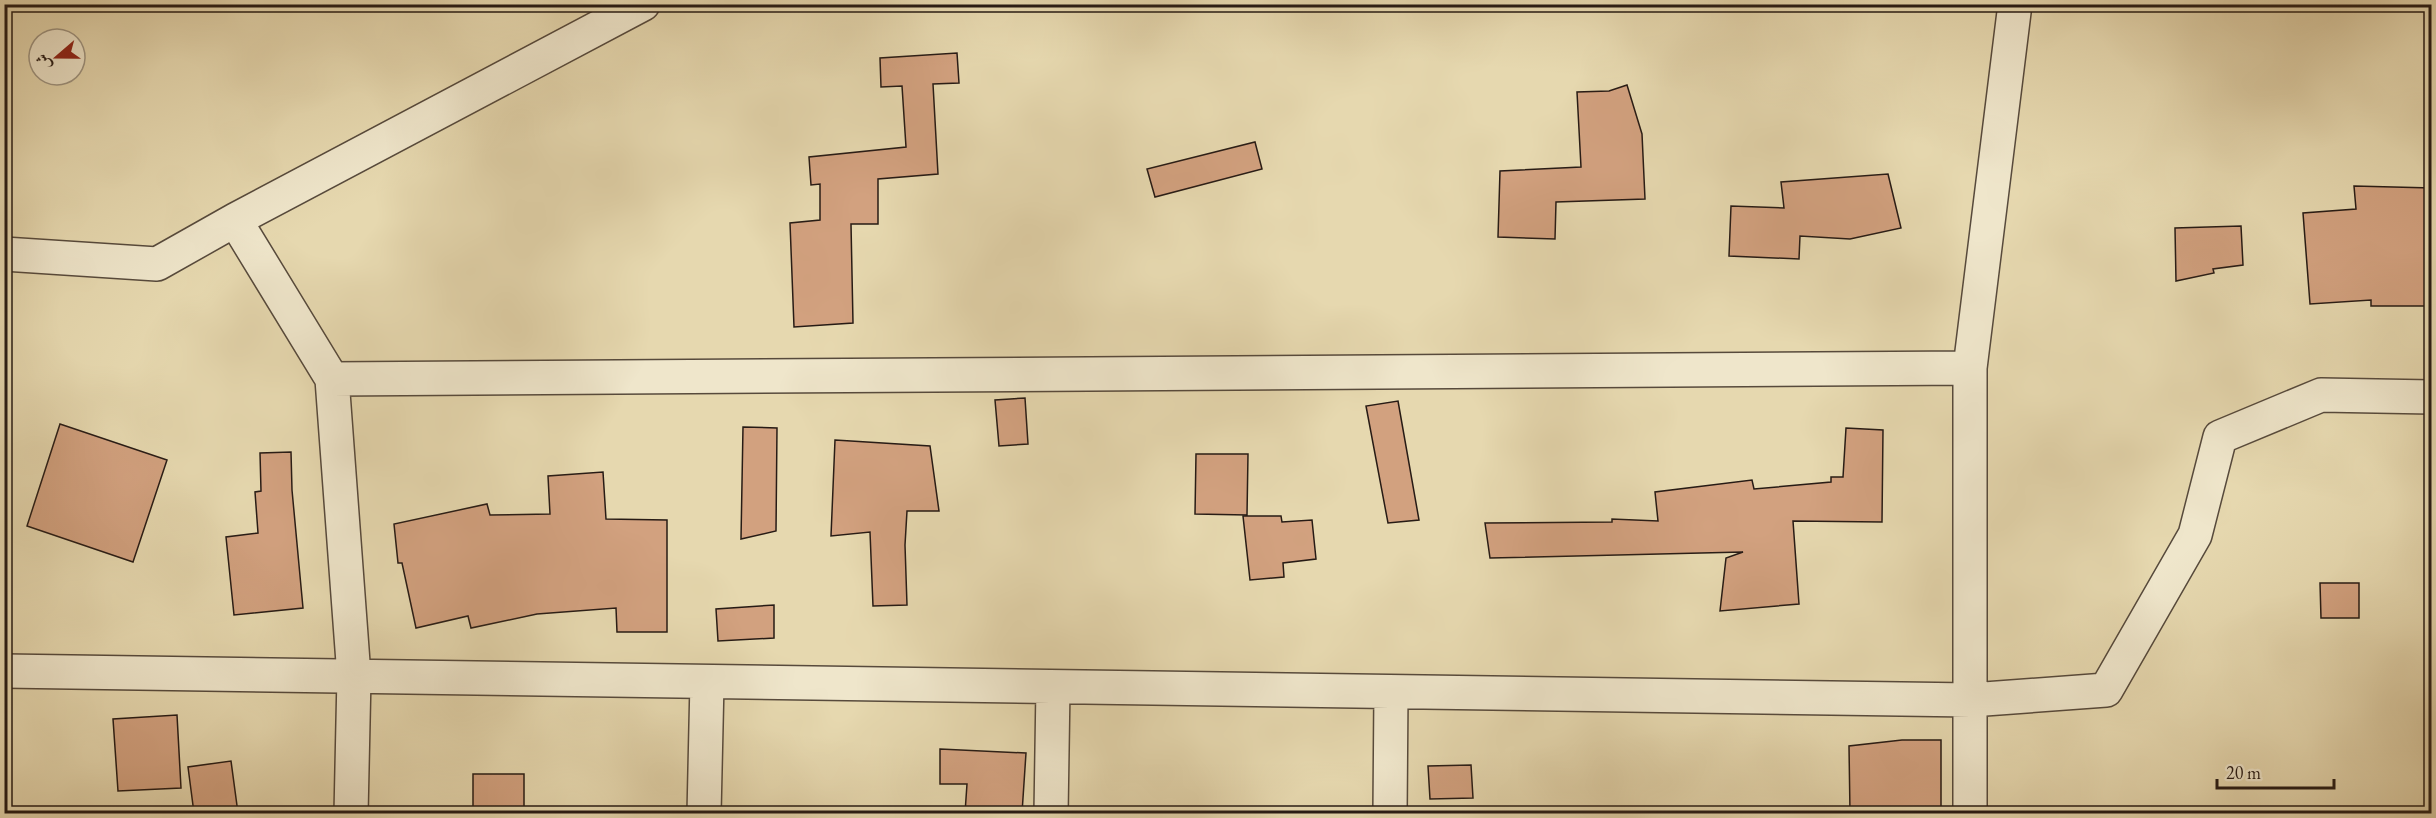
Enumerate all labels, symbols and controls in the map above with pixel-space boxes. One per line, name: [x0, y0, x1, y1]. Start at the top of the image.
north arrow: [27, 27, 87, 87]
text: ش: [31, 51, 56, 73]
scale bar: [2217, 752, 2334, 790]
text: 20 m: [2226, 761, 2261, 784]

